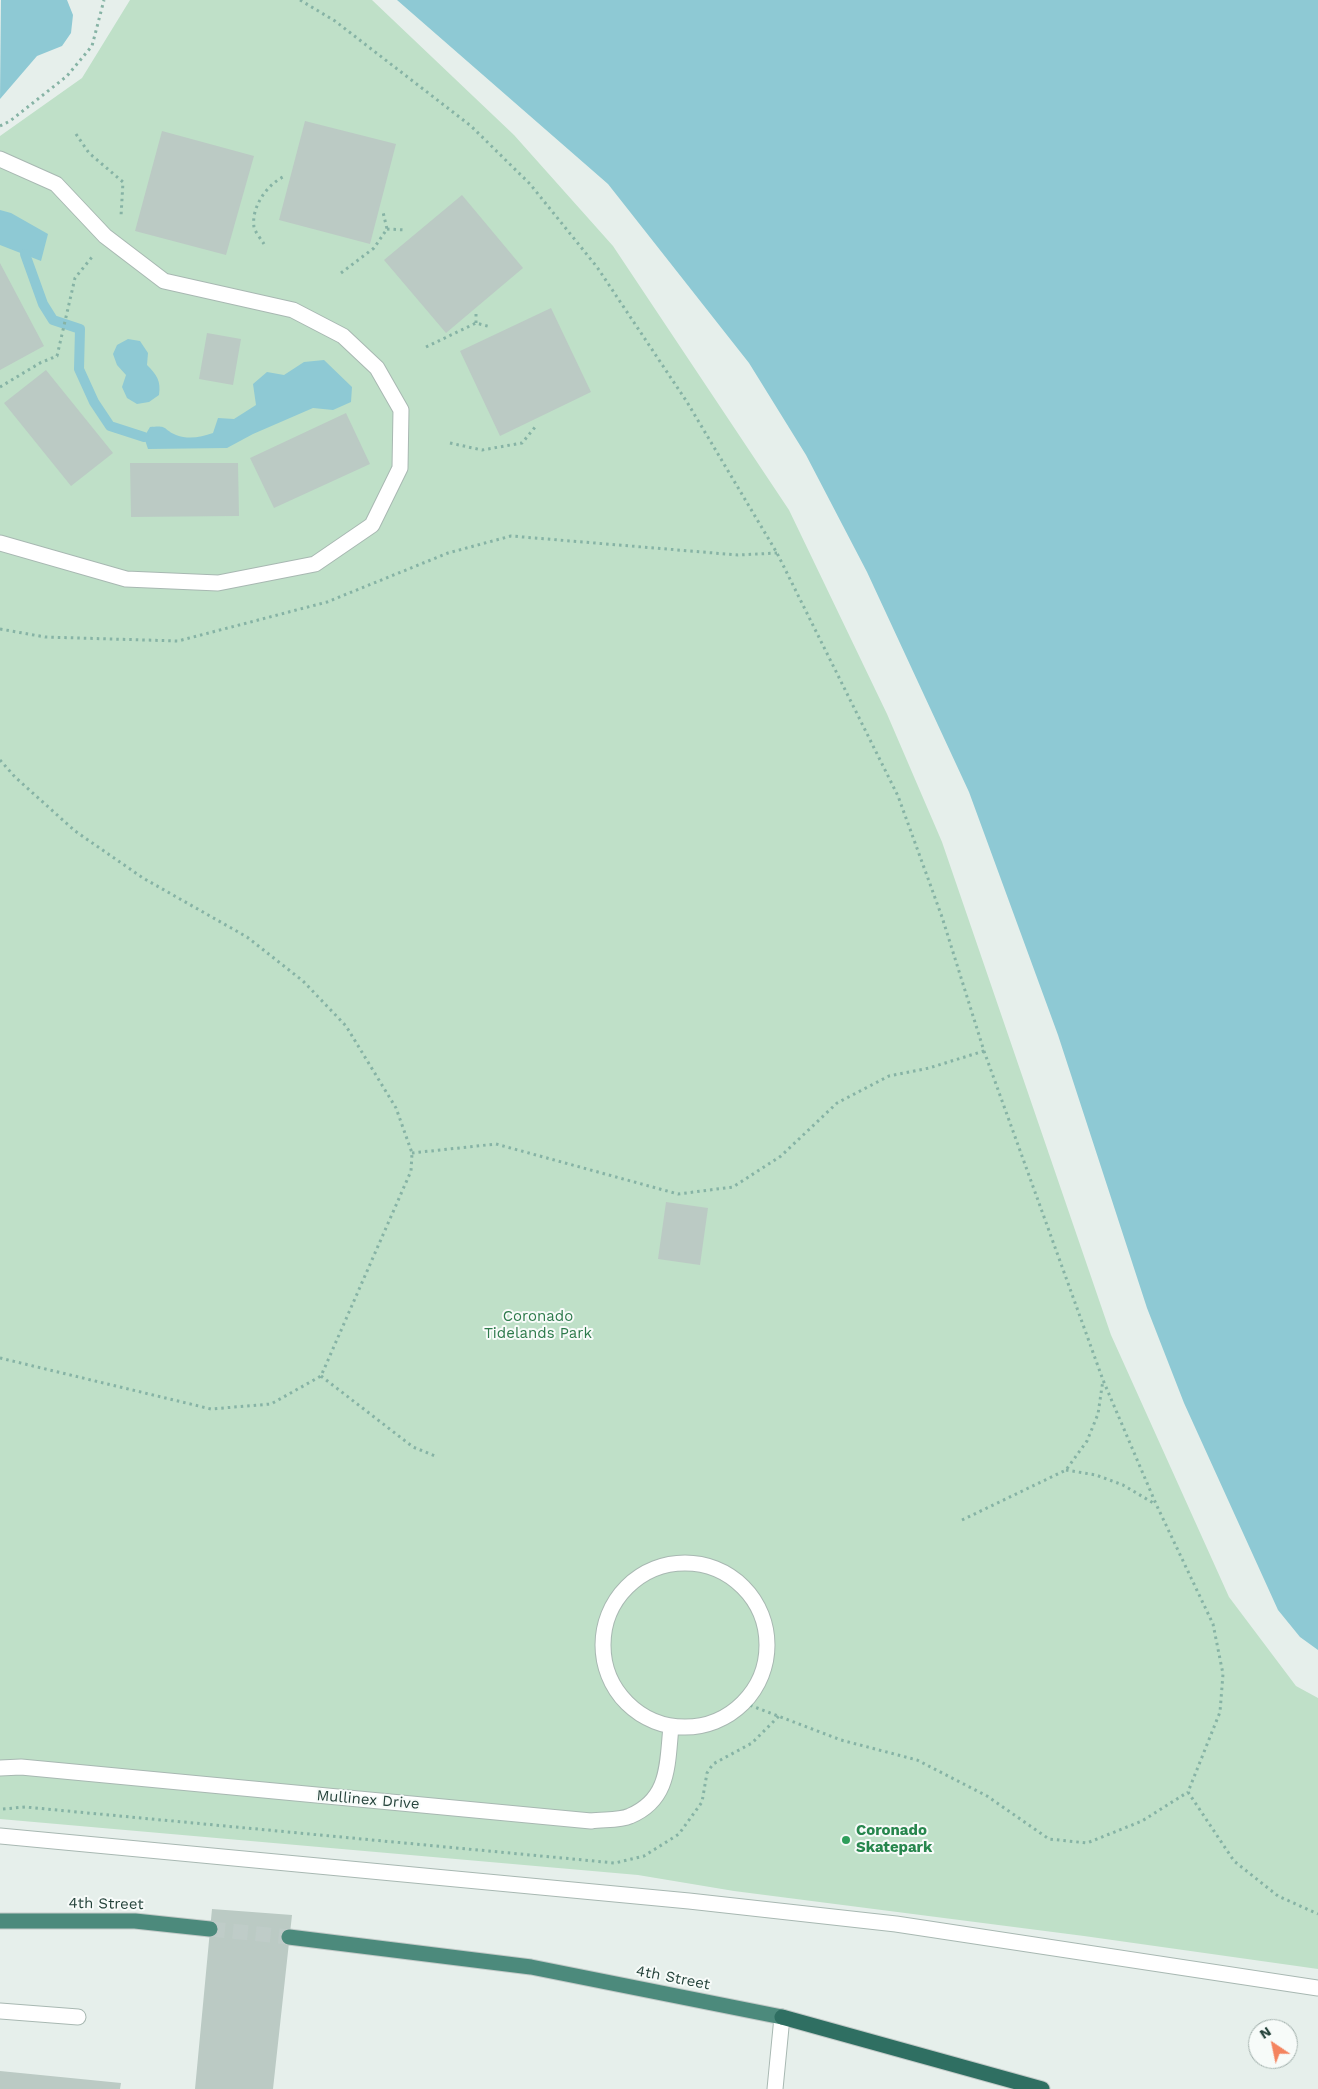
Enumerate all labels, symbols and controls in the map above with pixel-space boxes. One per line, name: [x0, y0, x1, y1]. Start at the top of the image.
park label: Coronado Tidelands Park: [484, 1308, 592, 1343]
street label: Mullinex Drive: [316, 1787, 420, 1813]
place label: Coronado Skatepark: [856, 1822, 932, 1857]
marker: Coronado Skatepark: [840, 1834, 852, 1846]
street label: 4th Street: [68, 1894, 144, 1914]
street label: 4th Street: [634, 1962, 712, 1994]
north arrow: [1248, 2019, 1298, 2069]
text: N: [1256, 2023, 1274, 2042]

